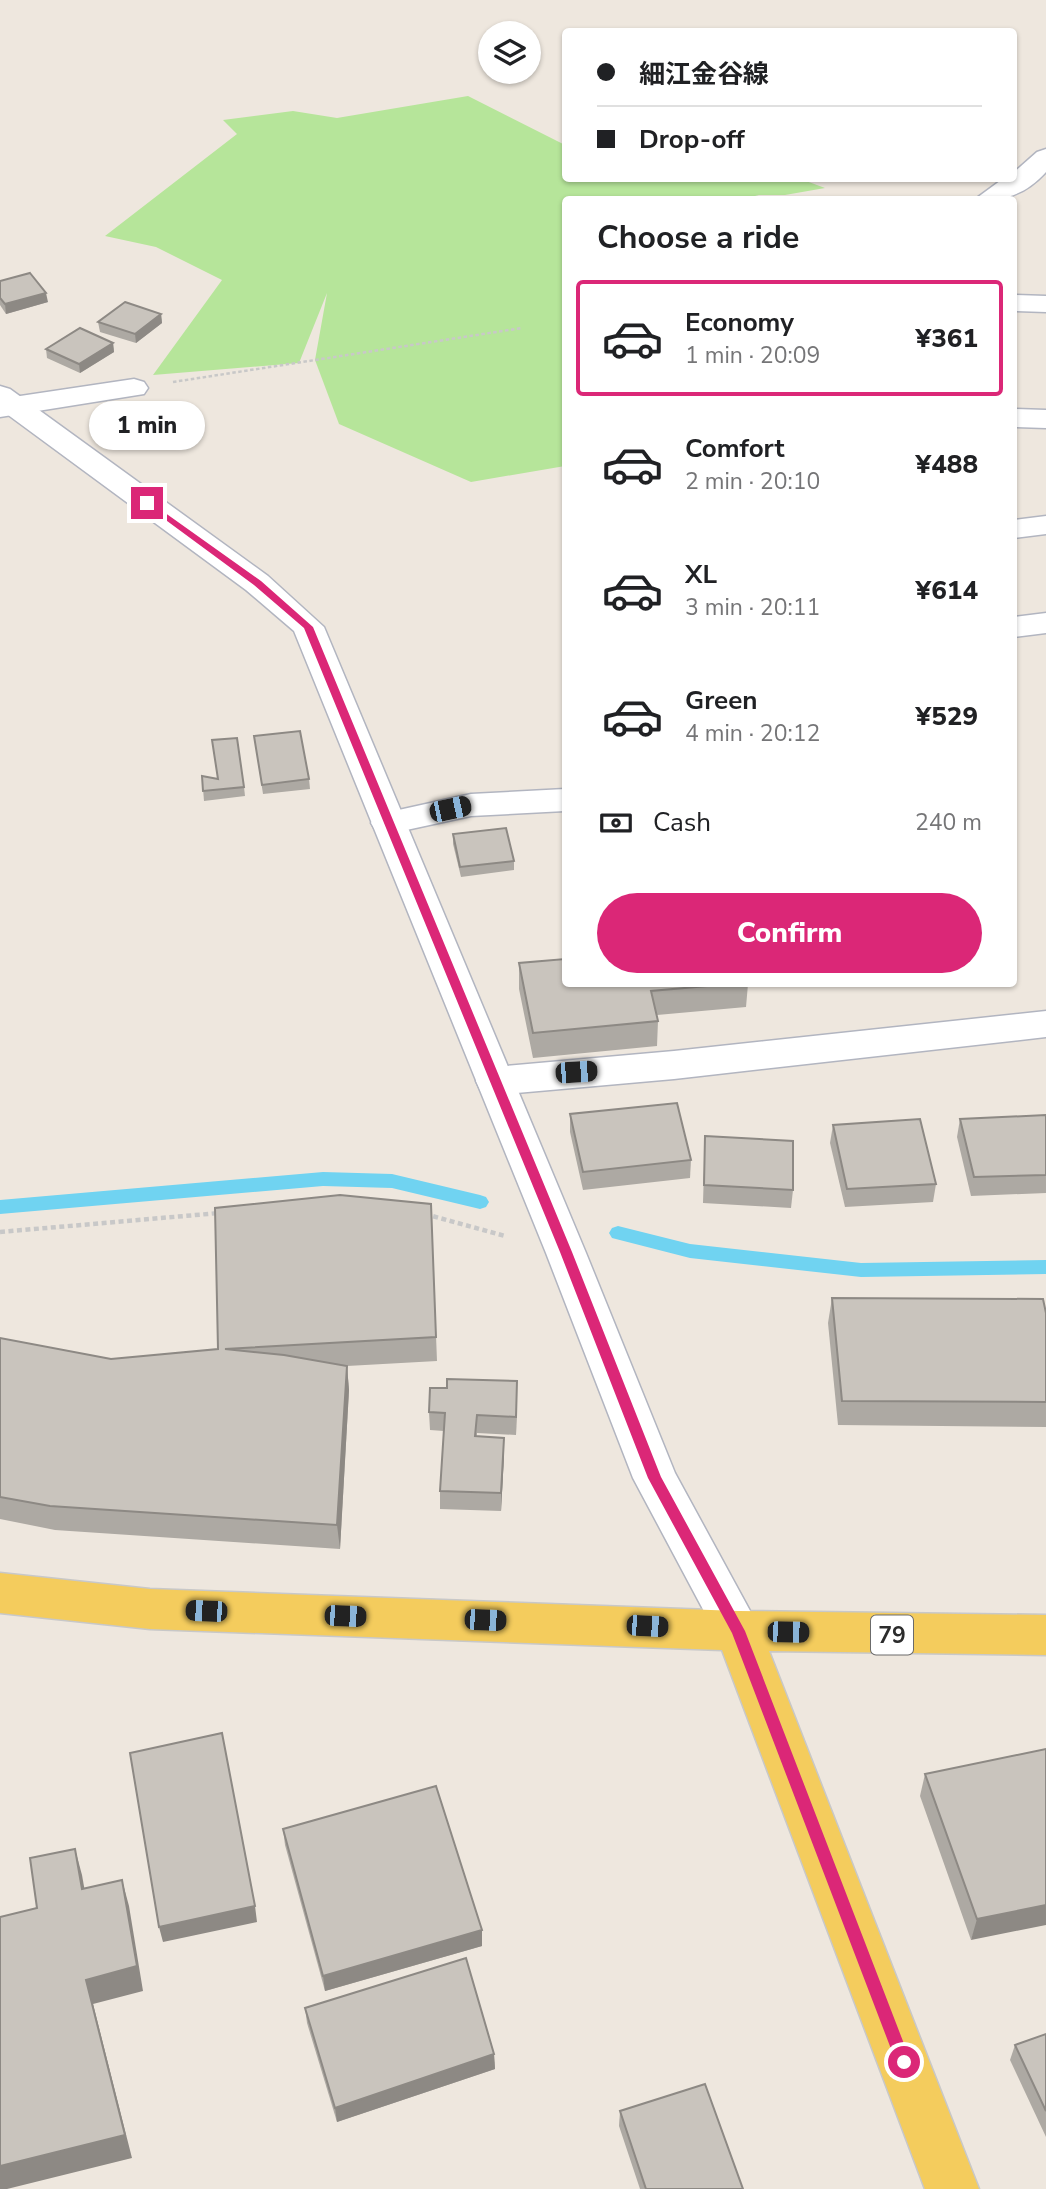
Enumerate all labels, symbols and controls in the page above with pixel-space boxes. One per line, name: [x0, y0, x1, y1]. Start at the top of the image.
map controls: [478, 21, 541, 84]
button: layers: [478, 21, 541, 84]
text: 細江金谷線: [639, 57, 769, 92]
text: Drop-off: [639, 122, 745, 157]
text: Choose a ride: [597, 216, 799, 259]
text: Economy: [685, 305, 794, 340]
icon: car: [601, 307, 664, 370]
text: ¥361: [916, 321, 978, 356]
text: 1 min · 20:09: [685, 340, 820, 371]
callout: 1 min: [89, 402, 205, 450]
text: 1 min: [117, 410, 177, 441]
text: Comfort: [685, 431, 785, 466]
icon: car: [601, 433, 664, 496]
text: ¥488: [916, 447, 978, 482]
text: 2 min · 20:10: [685, 466, 820, 497]
route end: [131, 487, 163, 519]
text: XL: [685, 557, 717, 592]
icon: car: [601, 559, 664, 622]
text: ¥614: [916, 573, 978, 608]
text: 3 min · 20:11: [685, 592, 820, 623]
text: Green: [685, 683, 758, 718]
icon: car: [601, 685, 664, 748]
text: ¥529: [916, 699, 978, 734]
text: 4 min · 20:12: [685, 718, 820, 749]
car: [428, 794, 473, 824]
icon: cash: [597, 804, 635, 842]
text: Cash: [653, 805, 711, 840]
text: 240 m: [915, 807, 982, 838]
button: Confirm: [597, 893, 982, 973]
car: [555, 1060, 598, 1084]
car: [185, 1600, 228, 1622]
car: [324, 1605, 367, 1627]
car: [464, 1609, 507, 1631]
car: [626, 1614, 669, 1638]
road number: 79: [871, 1616, 913, 1654]
car: [767, 1621, 810, 1643]
route start: [888, 2046, 920, 2078]

